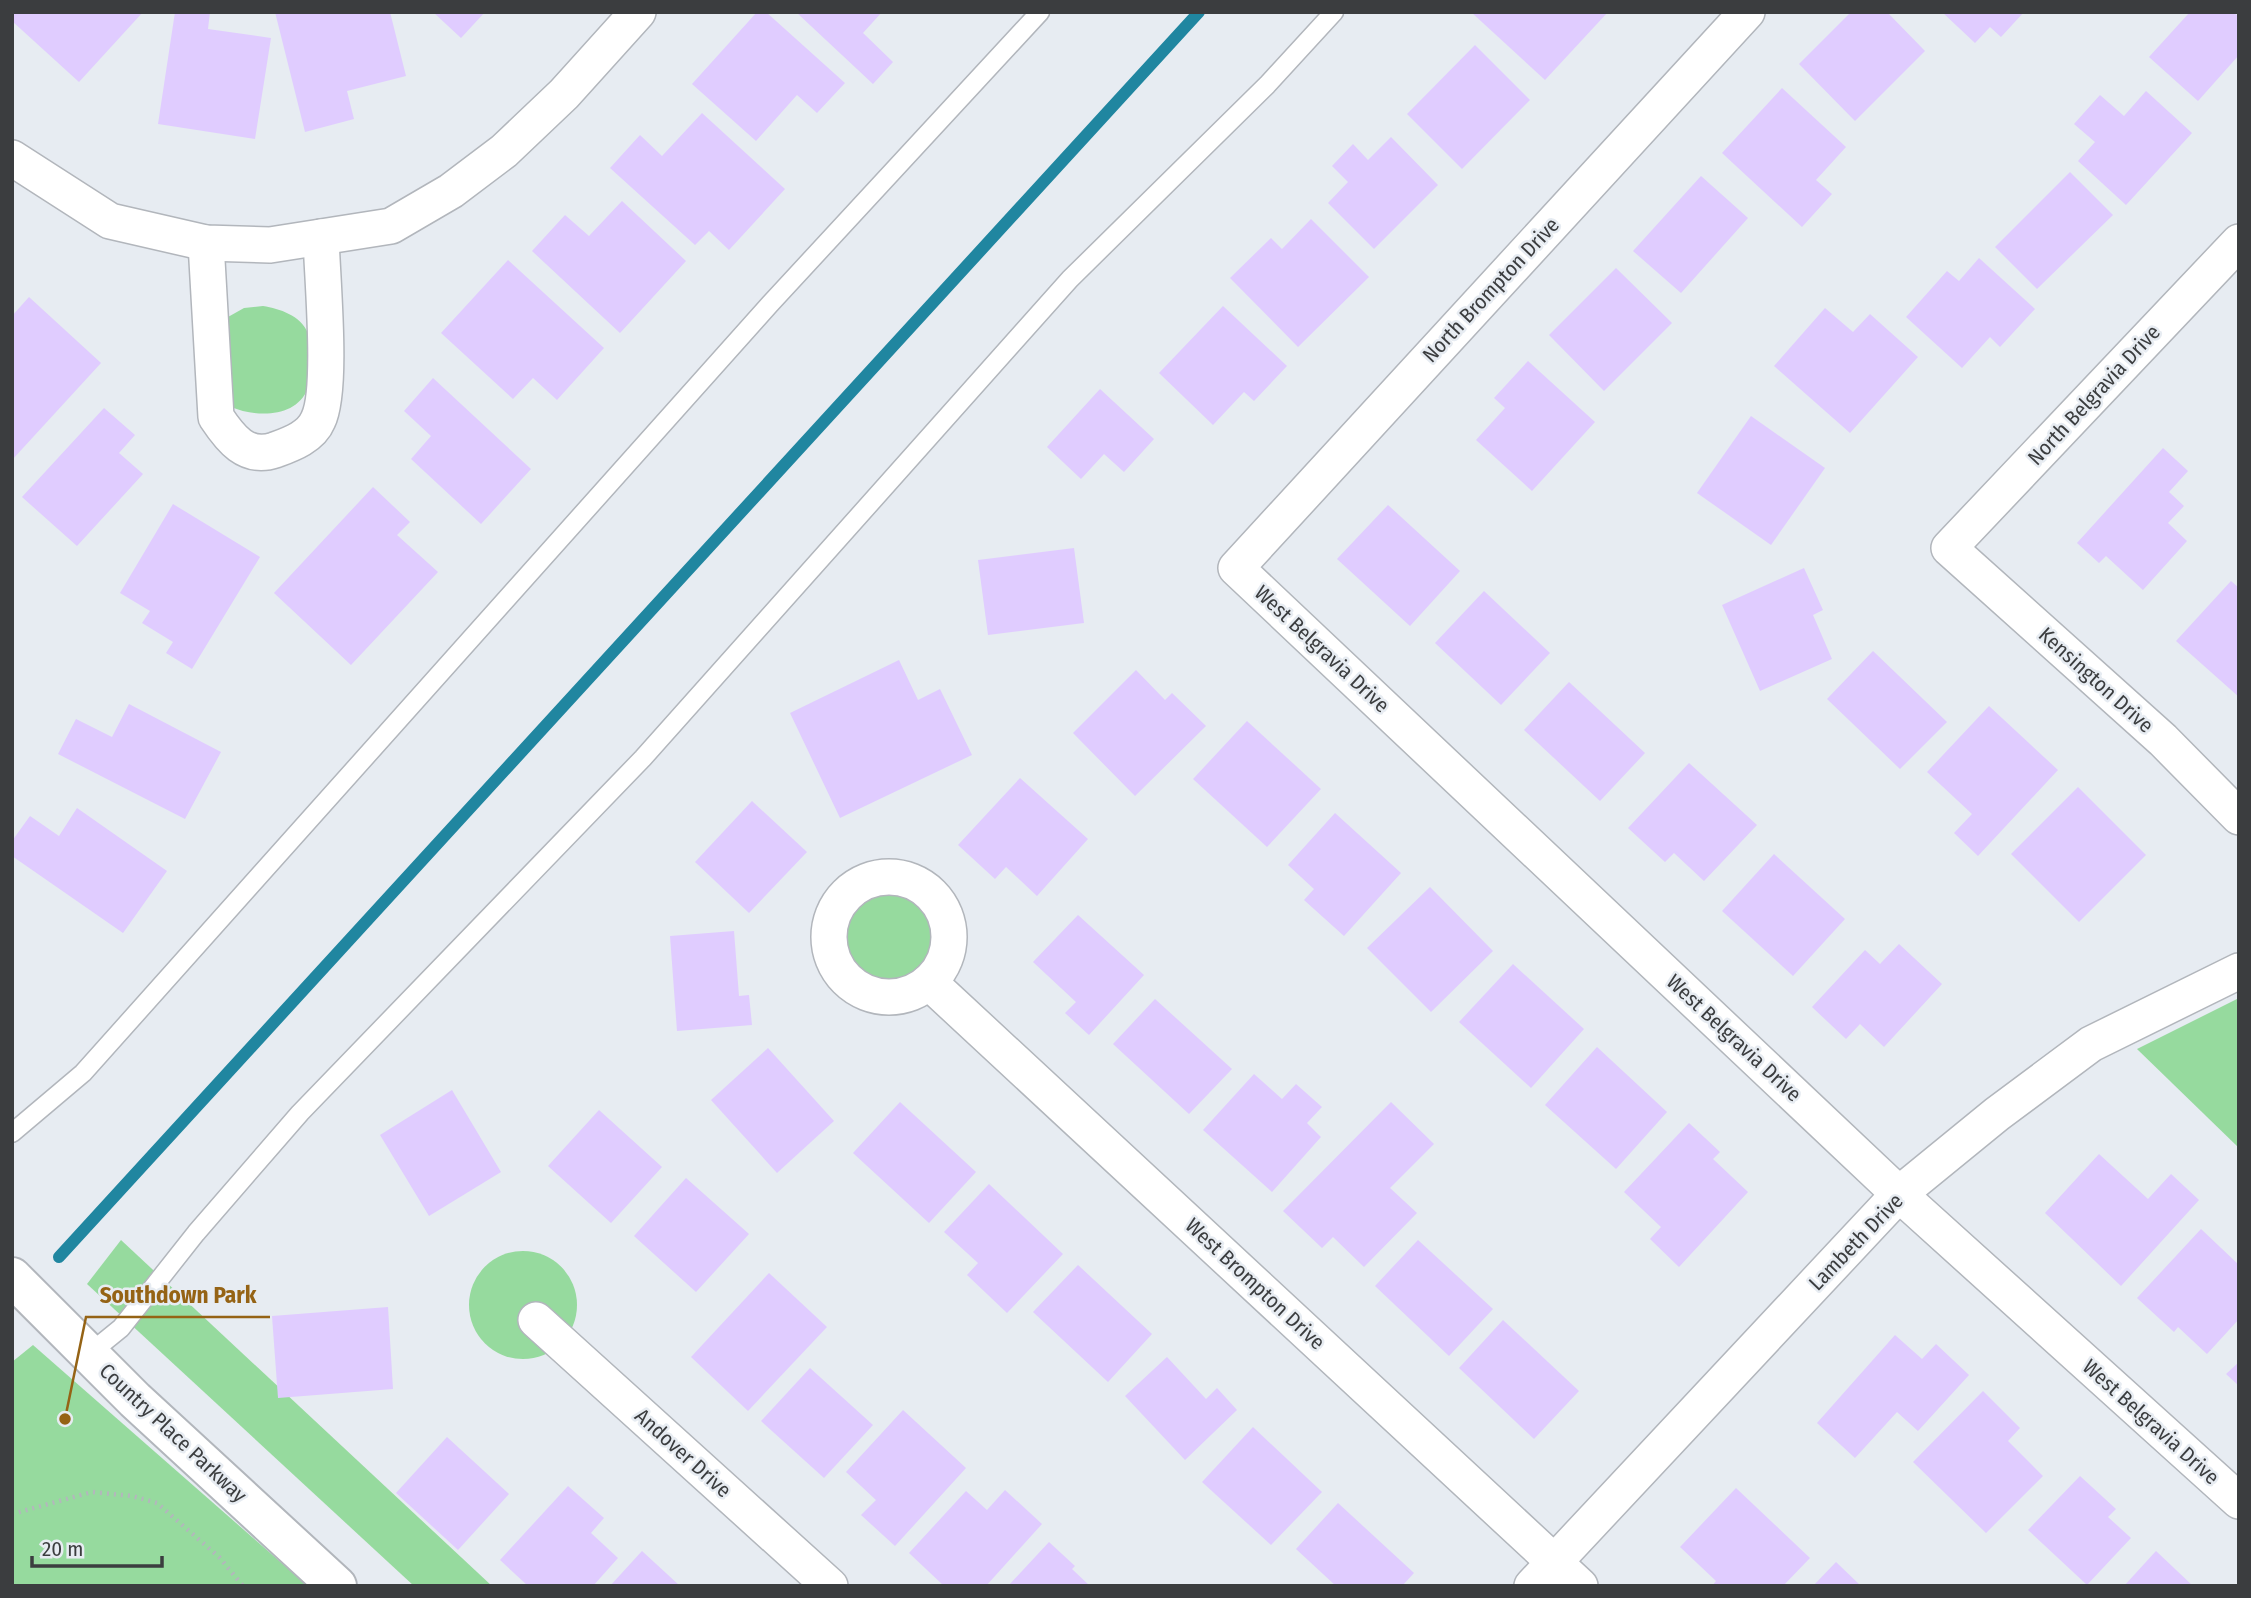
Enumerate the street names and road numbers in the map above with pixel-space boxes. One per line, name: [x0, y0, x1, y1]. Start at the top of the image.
street label: North Brompton Drive: [1417, 212, 1565, 368]
street label: North Belgravia Drive: [2022, 319, 2166, 471]
street label: West Belgravia Drive: [1249, 580, 1395, 718]
street label: Kensington Drive: [2033, 622, 2159, 738]
street label: West Belgravia Drive: [1661, 969, 1807, 1107]
street label: Lambeth Drive: [1803, 1188, 1909, 1296]
street label: West Brompton Drive: [1180, 1213, 1330, 1355]
street label: West Belgravia Drive: [2077, 1354, 2225, 1490]
street label: Country Place Parkway: [94, 1358, 253, 1509]
street label: Andover Drive: [629, 1403, 737, 1503]

